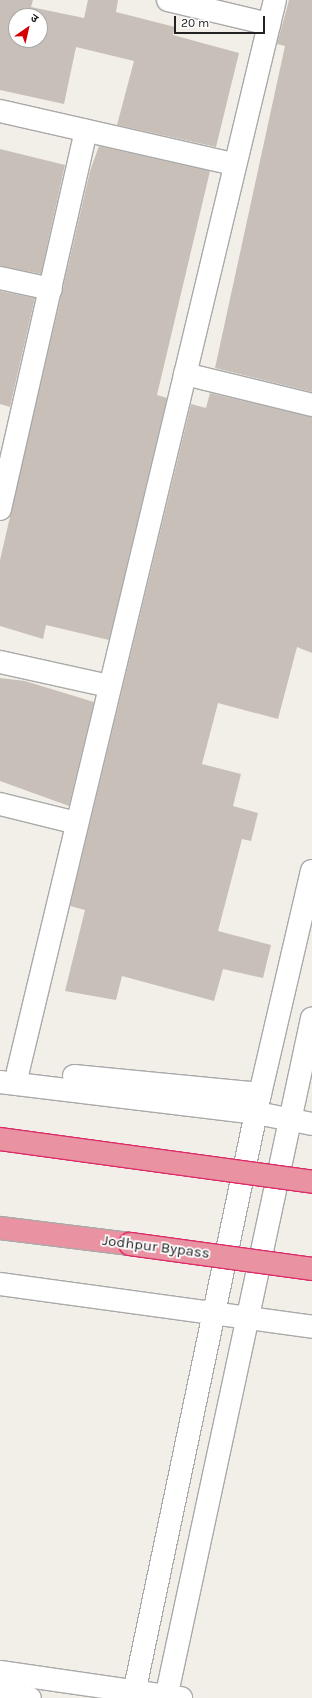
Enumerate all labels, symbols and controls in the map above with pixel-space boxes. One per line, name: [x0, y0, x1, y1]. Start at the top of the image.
north arrow: [8, 8, 48, 48]
scale bar: [176, 8, 267, 34]
text: उ: [28, 11, 41, 26]
text: 20 m: [181, 16, 209, 30]
street label: Jodhpur Bypass: [101, 1231, 211, 1263]

